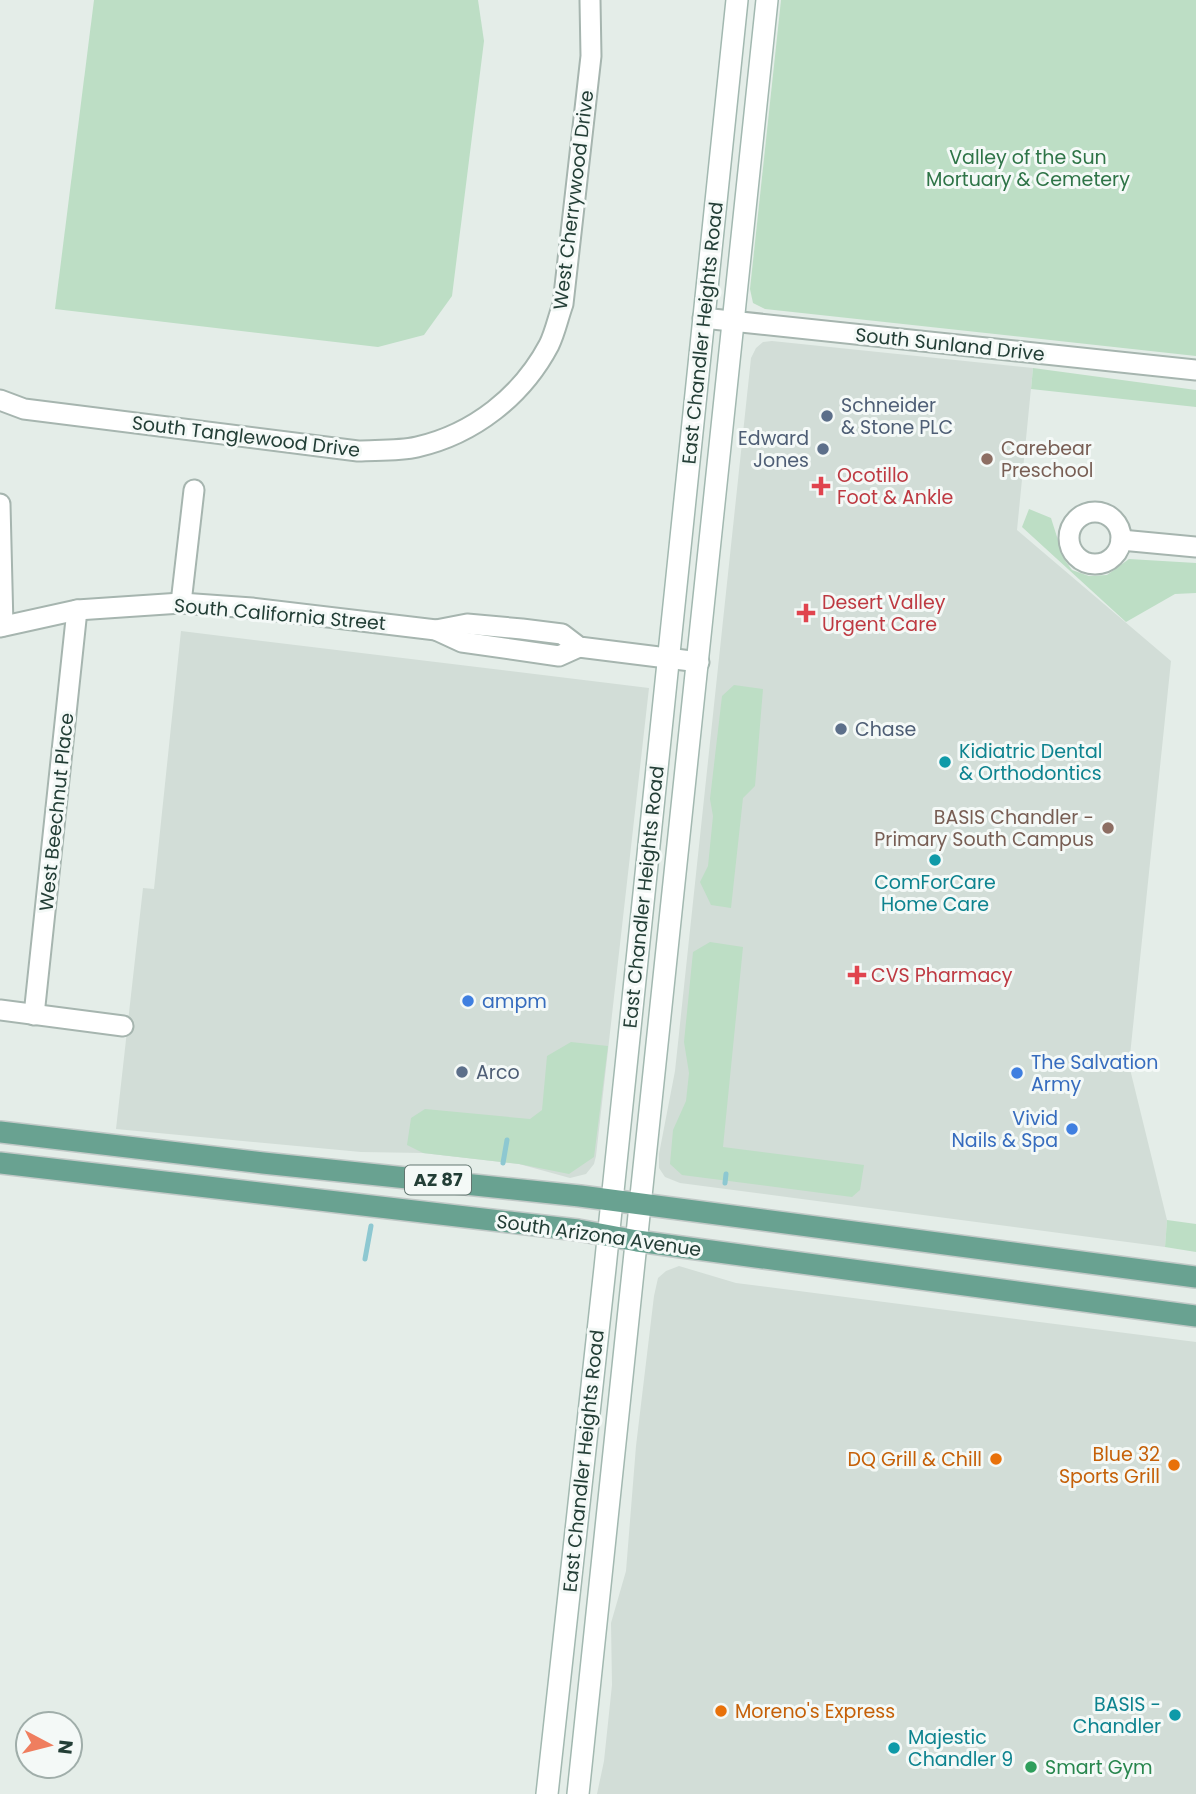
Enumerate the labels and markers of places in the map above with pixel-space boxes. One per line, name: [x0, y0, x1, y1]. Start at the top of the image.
place label: Schneider & Stone PLC: [841, 392, 953, 441]
marker: Schneider & Stone PLC: [819, 408, 835, 424]
place label: Edward Jones: [738, 425, 809, 474]
place label: Carebear Preschool: [1001, 435, 1093, 484]
marker: Edward Jones: [815, 441, 831, 457]
marker: Carebear Preschool: [979, 451, 995, 467]
place label: Ocotillo Foot & Ankle: [837, 462, 953, 511]
marker: Ocotillo Foot & Ankle: [811, 476, 831, 496]
place label: Desert Valley Urgent Care: [822, 589, 946, 638]
marker: Desert Valley Urgent Care: [796, 603, 816, 623]
place label: Chase: [855, 716, 916, 743]
marker: Chase: [833, 721, 849, 737]
place label: Kidiatric Dental & Orthodontics: [959, 738, 1103, 787]
marker: Kidiatric Dental & Orthodontics: [937, 754, 953, 770]
place label: BASIS Chandler - Primary South Campus: [874, 804, 1094, 853]
marker: BASIS Chandler - Primary South Campus: [1100, 820, 1116, 836]
marker: ComForCare Home Care: [927, 852, 943, 868]
place label: ComForCare Home Care: [874, 869, 996, 918]
place label: CVS Pharmacy: [871, 962, 1013, 989]
marker: CVS Pharmacy: [849, 967, 865, 983]
place label: ampm: [482, 988, 547, 1015]
marker: ampm: [460, 993, 476, 1009]
place label: The Salvation Army: [1031, 1049, 1158, 1098]
place label: Arco: [476, 1059, 520, 1086]
marker: Arco: [454, 1064, 470, 1080]
marker: The Salvation Army: [1009, 1065, 1025, 1081]
place label: Vivid Nails & Spa: [952, 1105, 1058, 1154]
marker: Vivid Nails & Spa: [1064, 1121, 1080, 1137]
place label: Blue 32 Sports Grill: [1059, 1441, 1160, 1490]
place label: DQ Grill & Chill: [848, 1446, 982, 1473]
marker: DQ Grill & Chill: [988, 1451, 1004, 1467]
marker: Blue 32 Sports Grill: [1166, 1457, 1182, 1473]
place label: BASIS - Chandler: [1073, 1691, 1161, 1740]
place label: Moreno's Express: [735, 1698, 895, 1725]
marker: Moreno's Express: [713, 1703, 729, 1719]
marker: BASIS - Chandler: [1167, 1707, 1183, 1723]
place label: Majestic Chandler 9: [908, 1724, 1013, 1773]
marker: Majestic Chandler 9: [886, 1740, 902, 1756]
place label: Smart Gym: [1045, 1754, 1153, 1781]
marker: Smart Gym: [1023, 1759, 1039, 1775]

